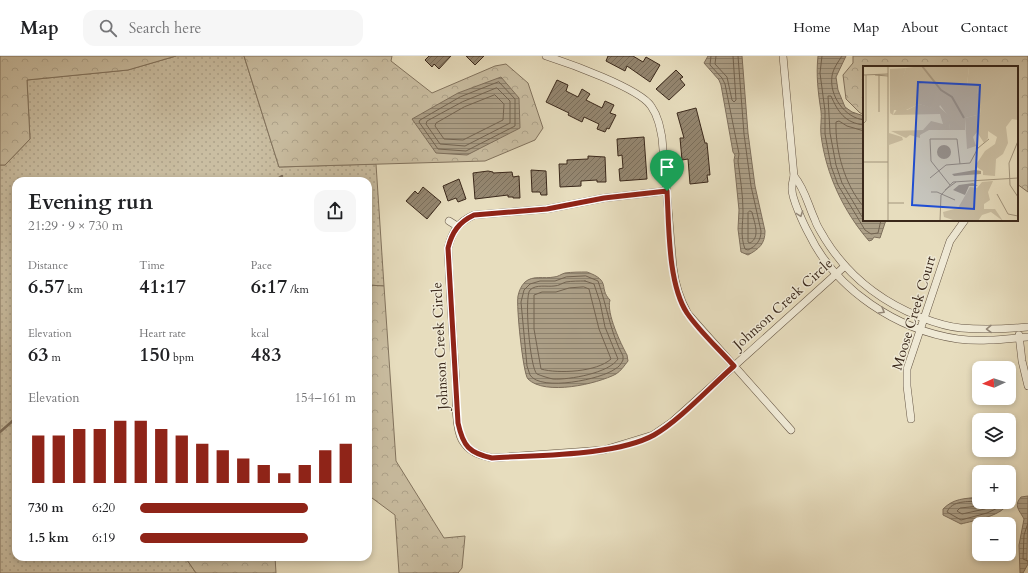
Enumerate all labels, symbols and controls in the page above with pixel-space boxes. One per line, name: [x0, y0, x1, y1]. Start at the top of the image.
search box: [83, 10, 363, 46]
text: Map: [20, 15, 59, 41]
icon: search: [97, 17, 119, 39]
text: Search here: [129, 18, 201, 38]
text: Home: [793, 18, 831, 37]
text: Map: [853, 18, 879, 37]
text: About: [901, 18, 938, 37]
text: Contact: [960, 18, 1008, 37]
inset map: [863, 66, 1018, 221]
pin: [650, 150, 684, 191]
icon: arrive: [656, 156, 678, 178]
text: Evening run: [28, 187, 153, 217]
button: share: [314, 190, 356, 232]
one-way arrow: [796, 210, 804, 217]
text: 21:29 · 9 × 730 m: [28, 217, 123, 235]
street label: Moose Creek Court: [888, 253, 941, 372]
street label: Johnson Creek Circle: [728, 254, 837, 355]
text: Distance: [28, 258, 68, 273]
text: Time: [139, 258, 165, 273]
text: Pace: [251, 258, 272, 273]
text: 6.57: [28, 273, 65, 300]
text: 41:17: [139, 273, 186, 300]
text: 6:17: [251, 273, 287, 300]
text: km: [65, 282, 83, 297]
text: /km: [287, 282, 309, 297]
street label: Johnson Creek Circle: [427, 282, 453, 412]
one-way arrow: [878, 307, 885, 314]
one-way arrow: [986, 325, 992, 333]
text: Elevation: [28, 326, 72, 341]
text: Heart rate: [139, 326, 186, 341]
text: kcal: [251, 326, 269, 341]
text: 63: [28, 341, 49, 368]
text: 150: [139, 341, 170, 368]
text: 483: [251, 341, 281, 368]
text: m: [49, 350, 61, 365]
text: bpm: [170, 350, 194, 365]
north arrow: [972, 361, 1016, 405]
map controls: [972, 361, 1016, 561]
text: Elevation: [28, 389, 80, 407]
text: 154–161 m: [294, 389, 356, 407]
button: layers: [972, 413, 1016, 457]
button: +: [972, 465, 1016, 509]
text: 730 m: [28, 499, 63, 517]
text: 6:20: [92, 499, 115, 517]
button: −: [972, 517, 1016, 561]
text: 1.5 km: [28, 529, 69, 547]
text: 6:19: [92, 529, 115, 547]

